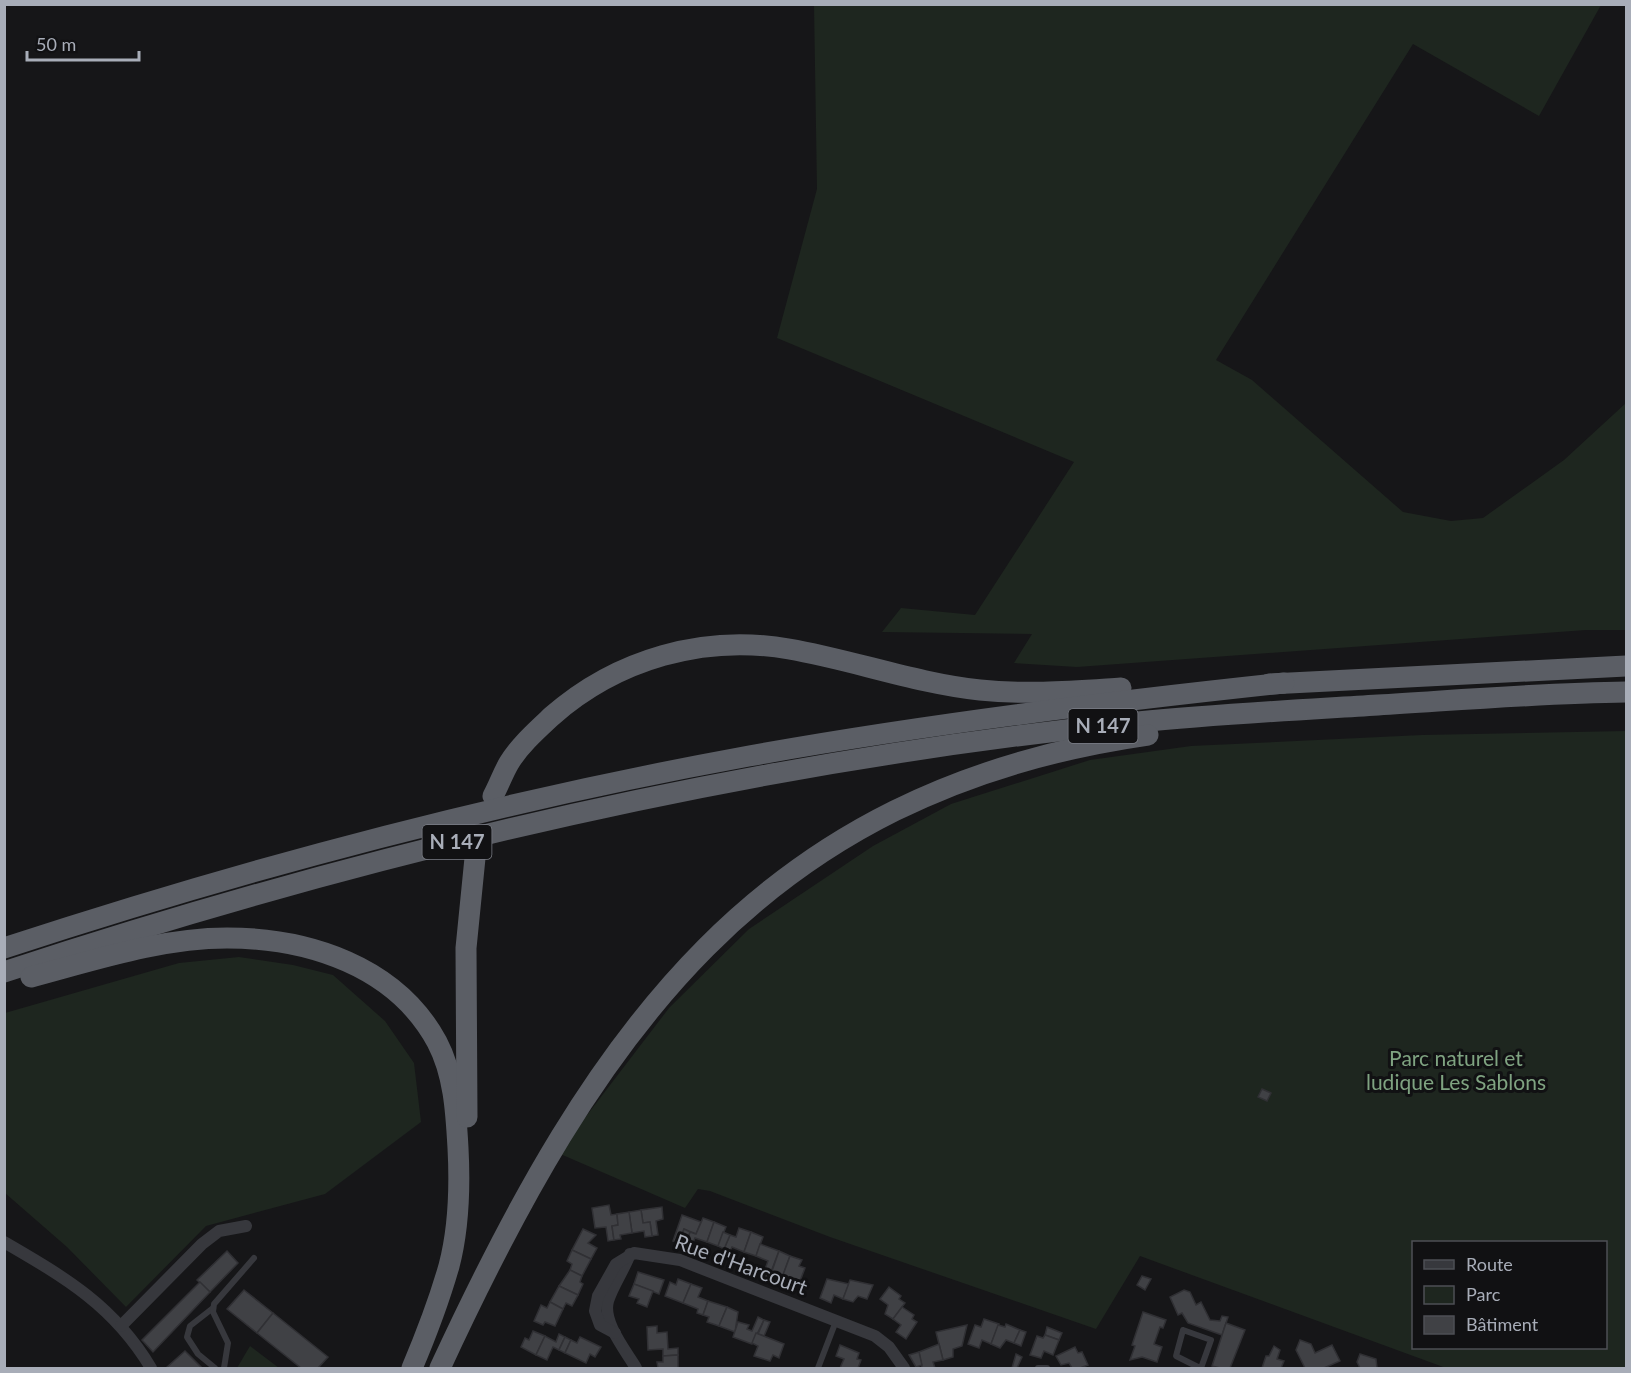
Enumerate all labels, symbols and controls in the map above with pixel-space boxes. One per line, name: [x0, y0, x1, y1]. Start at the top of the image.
scale bar: [27, 24, 140, 62]
text: 50 m: [36, 33, 76, 55]
road number: N 147: [1068, 709, 1138, 743]
road number: N 147: [422, 825, 492, 859]
park label: Parc naturel et ludique Les Sablons: [1366, 1045, 1546, 1094]
street label: Rue d'Harcourt: [672, 1228, 812, 1299]
legend: [1412, 1241, 1607, 1349]
text: Route: [1466, 1253, 1513, 1275]
text: Parc: [1466, 1283, 1501, 1305]
text: Bâtiment: [1466, 1313, 1539, 1335]

